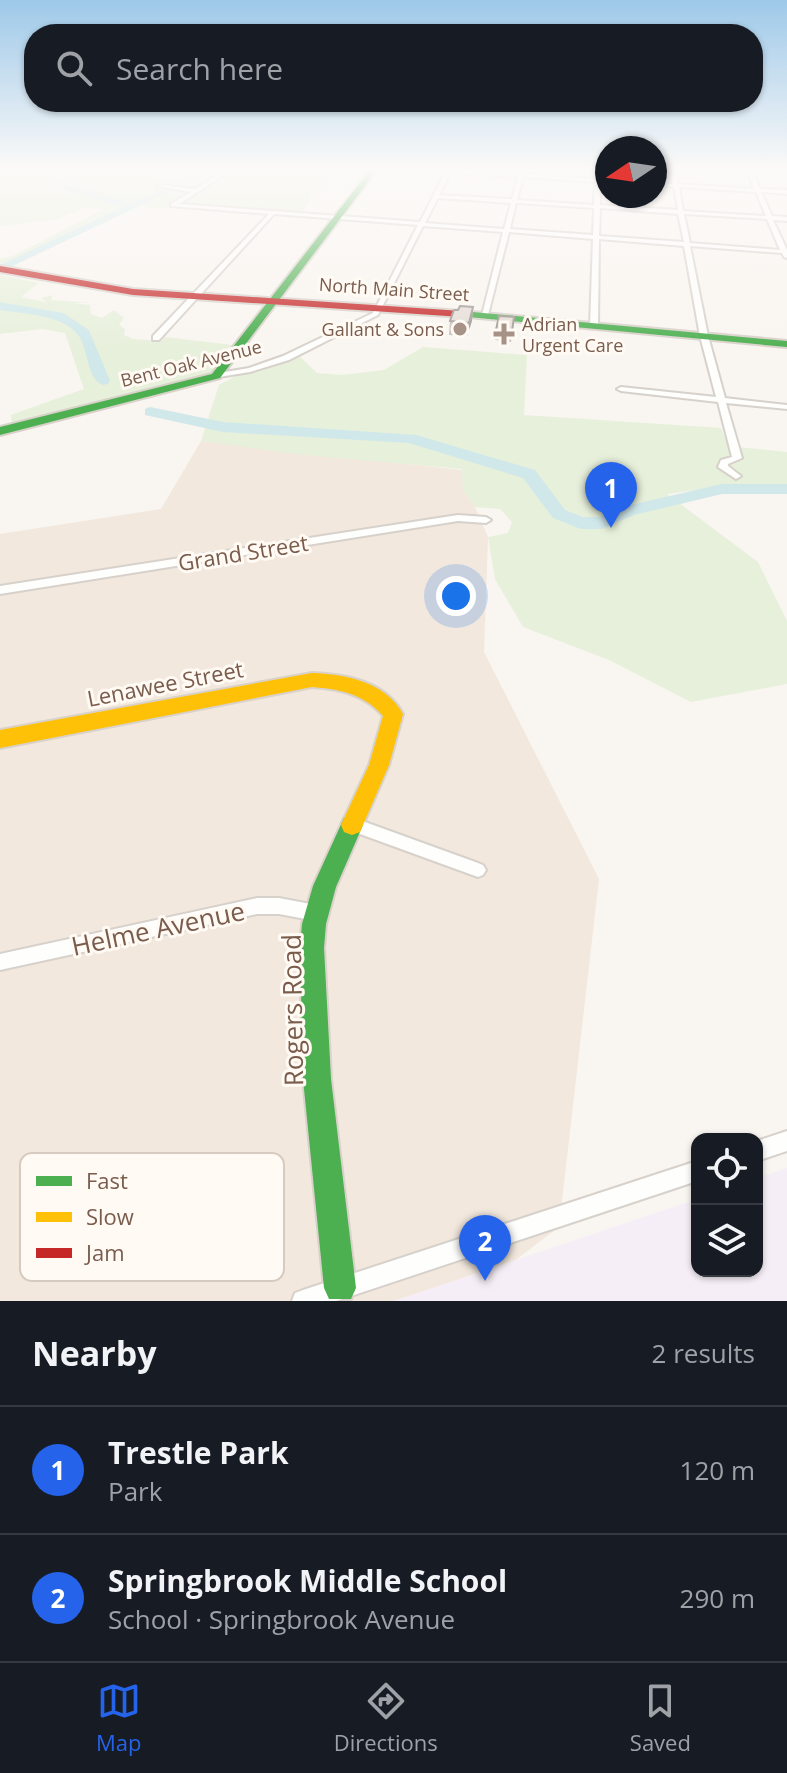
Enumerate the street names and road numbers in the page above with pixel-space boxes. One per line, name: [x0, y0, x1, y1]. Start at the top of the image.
street label: North Main Street: [318, 272, 470, 306]
street label: Bent Oak Avenue: [118, 334, 264, 392]
street label: Grand Street: [176, 527, 310, 577]
street label: Lenawee Street: [84, 653, 246, 713]
street label: Helme Avenue: [68, 892, 248, 964]
street label: Rogers Road: [273, 934, 311, 1086]

